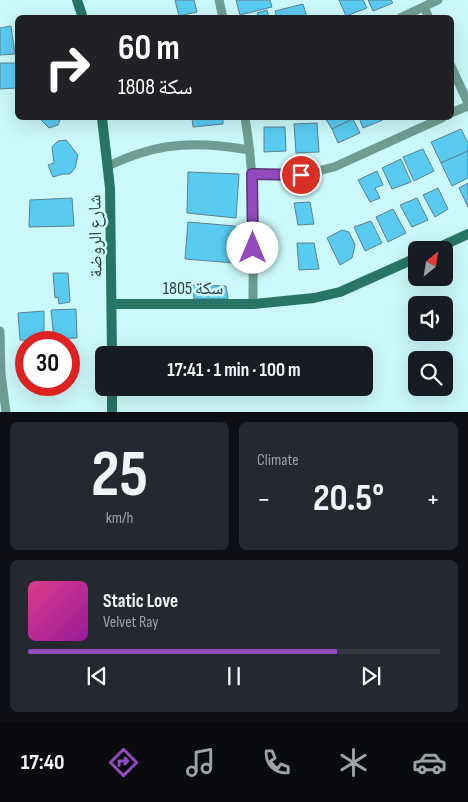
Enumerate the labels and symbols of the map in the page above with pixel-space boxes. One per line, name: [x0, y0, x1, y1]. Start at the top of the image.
pin: [280, 154, 322, 196]
street label: شارع الروضة: [84, 194, 107, 278]
position arrow: [226, 221, 278, 273]
north arrow: [408, 241, 452, 286]
street label: سكة 1805: [163, 278, 223, 299]
speed limit sign: 30: [15, 331, 80, 396]

